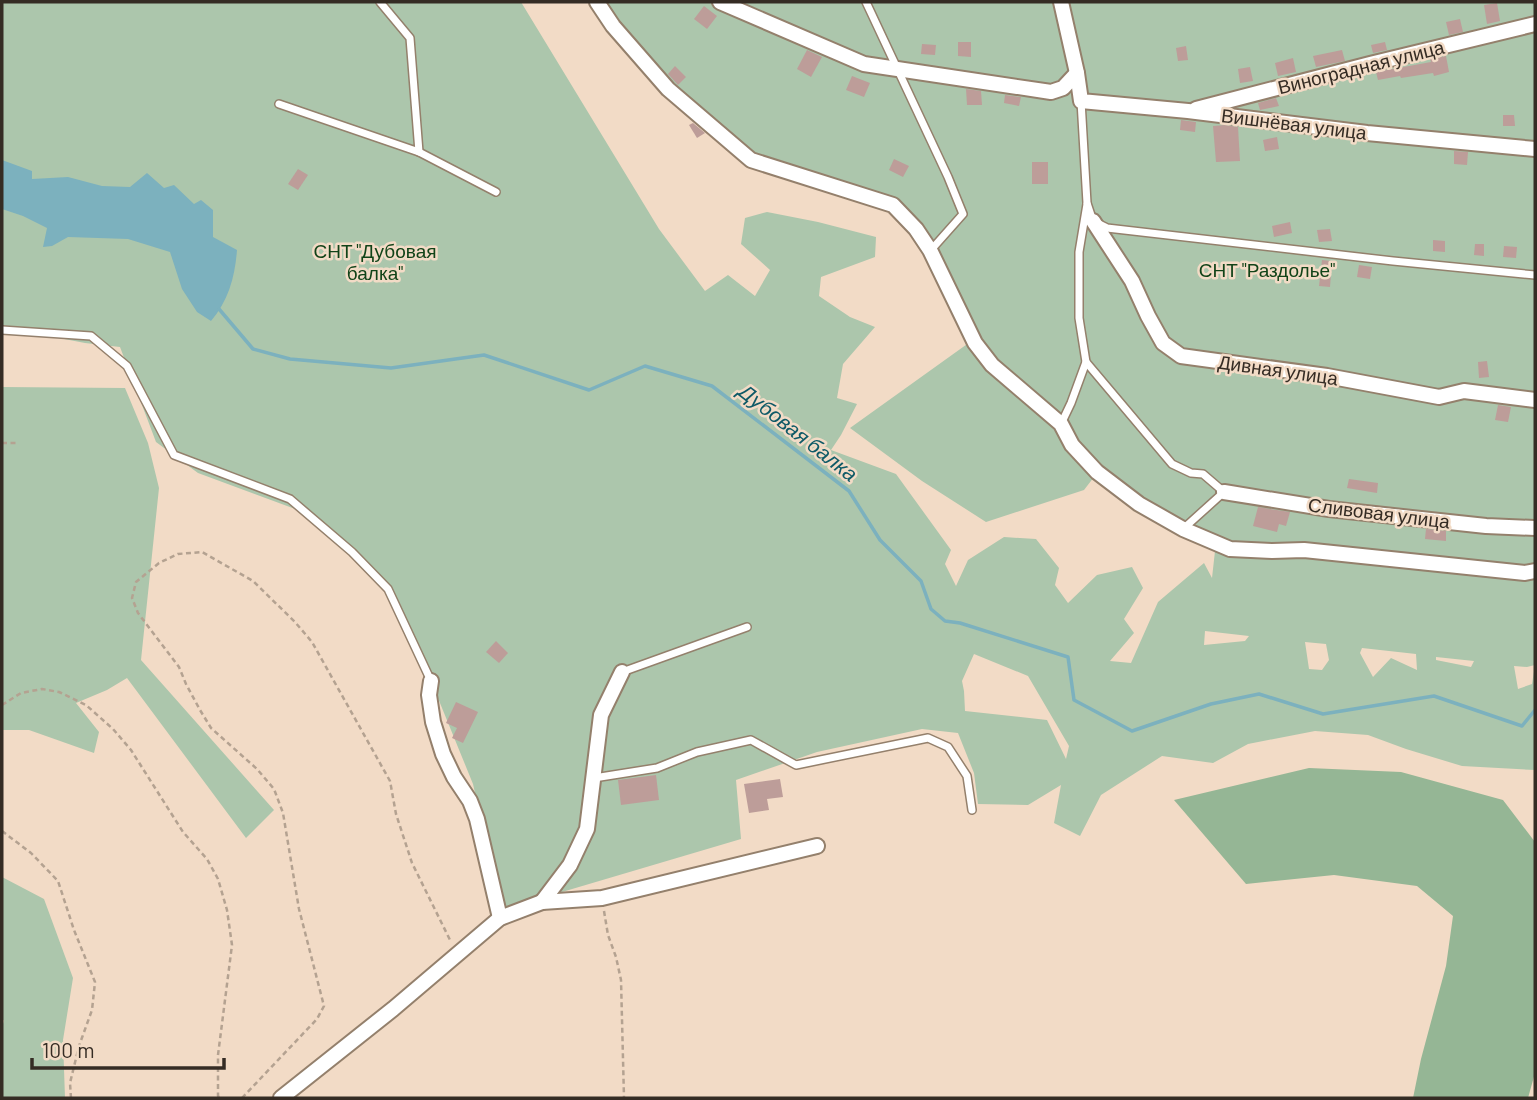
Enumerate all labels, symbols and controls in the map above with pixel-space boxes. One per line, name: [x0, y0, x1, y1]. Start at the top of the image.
street label: Виноградная улица: [1275, 35, 1447, 98]
street label: Вишнёвая улица: [1220, 103, 1369, 144]
park label: СНТ "Дубовая балка": [313, 239, 437, 284]
park label: СНТ "Раздолье": [1199, 258, 1335, 281]
street label: Дивная улица: [1217, 350, 1340, 389]
water label: Дубовая балка: [733, 377, 863, 486]
street label: Сливовая улица: [1307, 492, 1452, 533]
scale bar: [32, 1026, 224, 1070]
text: 100 m: [42, 1037, 95, 1062]

